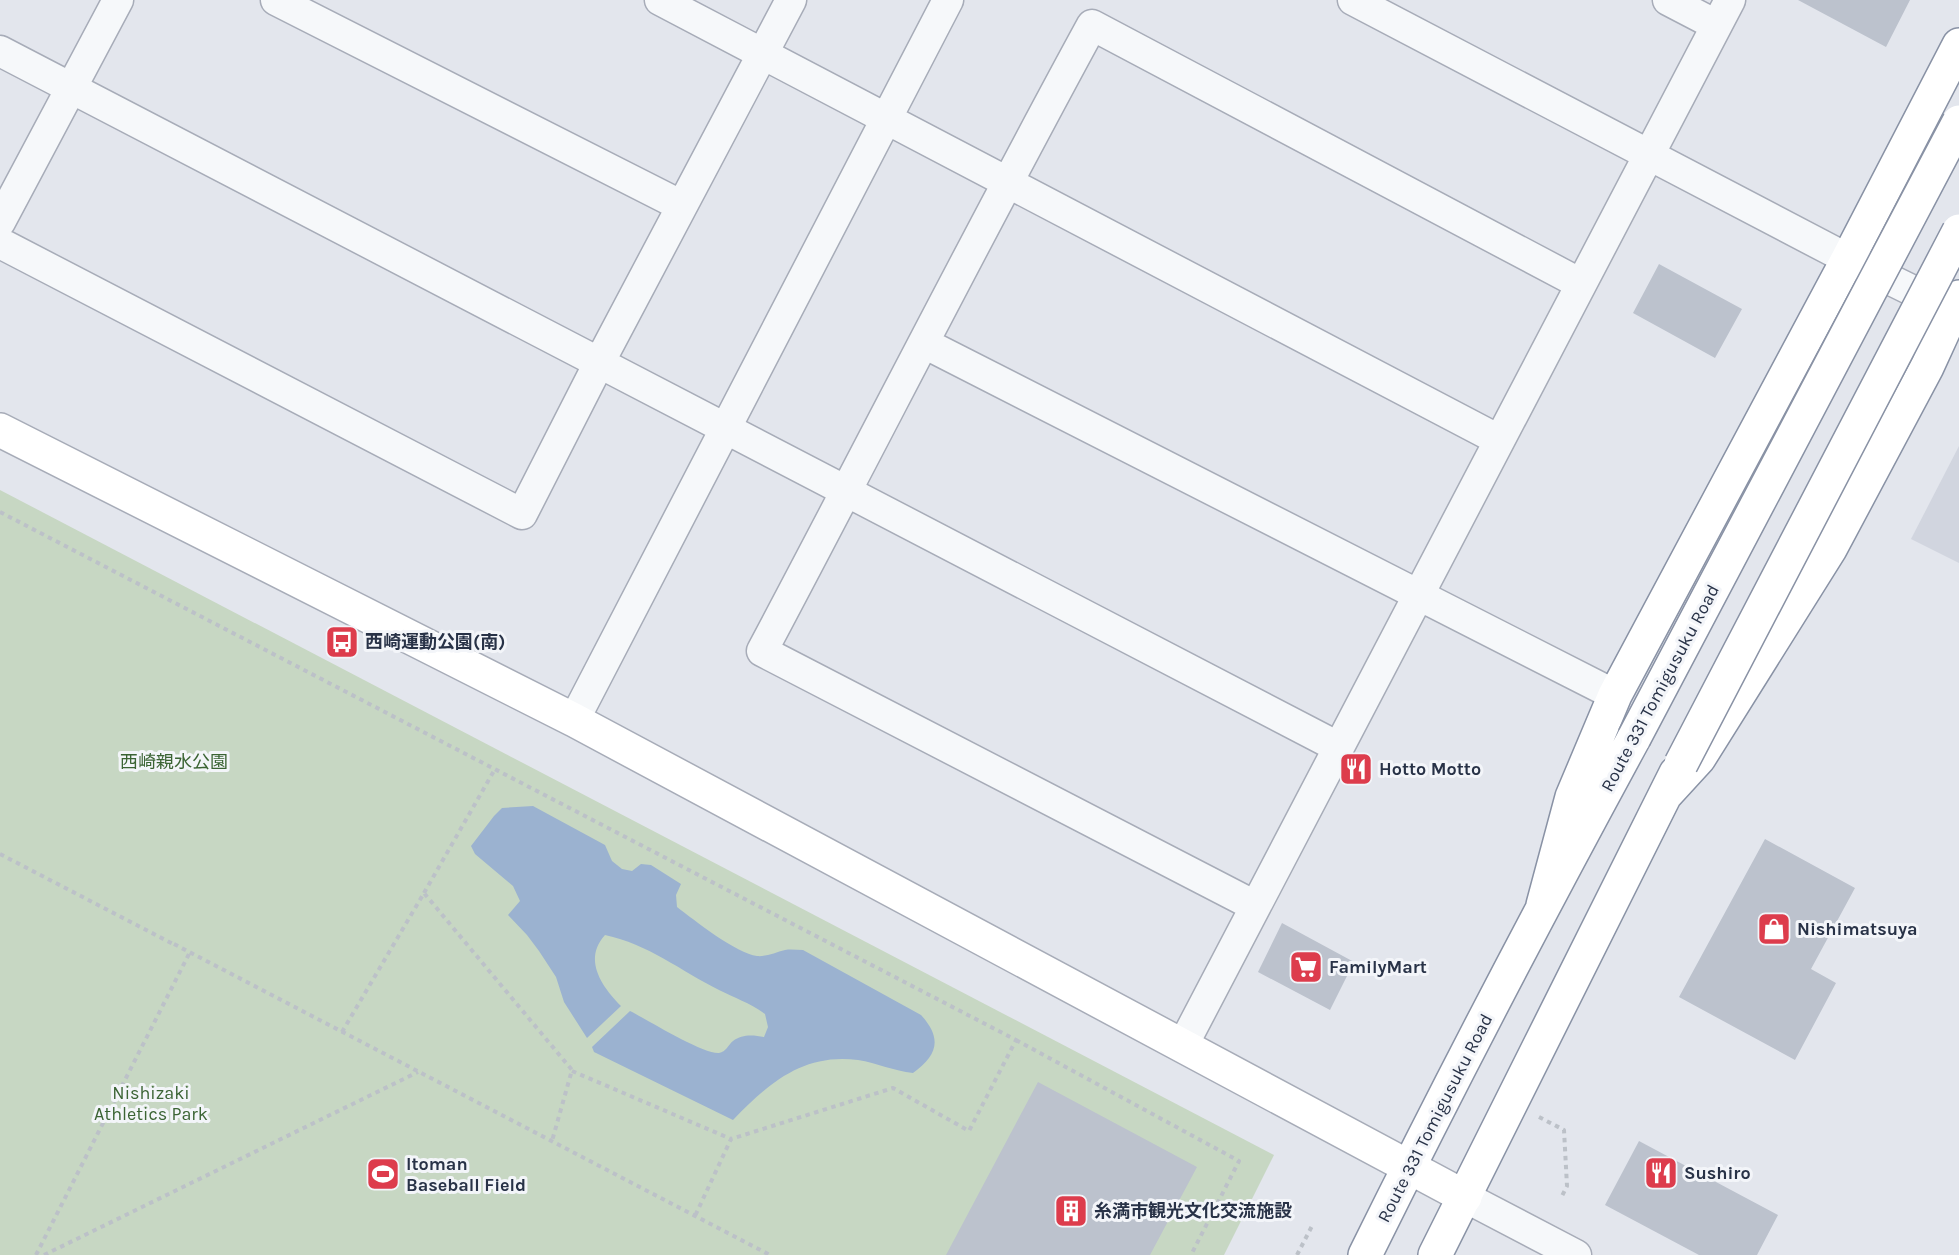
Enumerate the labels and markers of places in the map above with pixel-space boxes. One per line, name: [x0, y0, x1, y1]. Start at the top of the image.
bus stop icon: 西崎運動公園(南): [324, 624, 360, 660]
place label: 西崎運動公園(南): [365, 631, 505, 653]
restaurant icon: Hotto Motto: [1338, 751, 1374, 787]
place label: Hotto Motto: [1379, 758, 1481, 780]
shop icon: Nishimatsuya: [1756, 911, 1792, 947]
place label: Nishimatsuya: [1797, 918, 1918, 940]
supermarket icon: FamilyMart: [1288, 949, 1324, 985]
place label: FamilyMart: [1329, 956, 1427, 978]
place label: Itoman Baseball Field: [406, 1153, 526, 1196]
restaurant icon: Sushiro: [1643, 1155, 1679, 1191]
sports icon: Itoman Baseball Field: [365, 1156, 401, 1192]
place label: Sushiro: [1684, 1162, 1751, 1184]
building icon: 糸満市観光文化交流施設: [1053, 1193, 1089, 1229]
place label: 糸満市観光文化交流施設: [1094, 1200, 1292, 1222]

